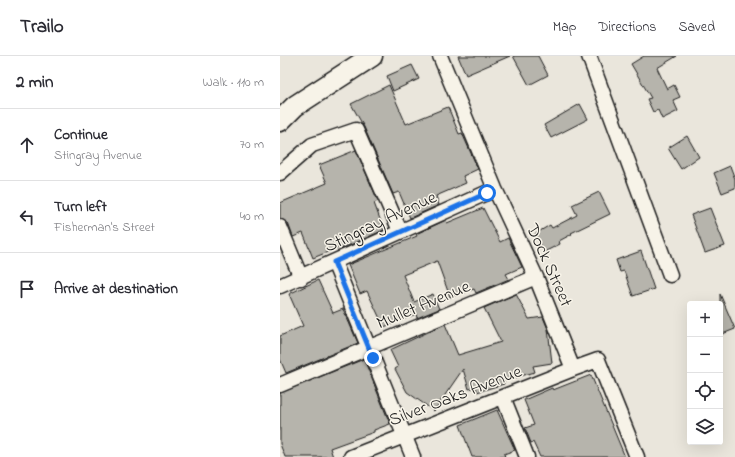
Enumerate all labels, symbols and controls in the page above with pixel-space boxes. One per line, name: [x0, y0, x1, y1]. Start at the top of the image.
text: Trailo: [20, 14, 64, 41]
text: Map: [553, 17, 576, 38]
text: Directions: [598, 17, 656, 38]
text: Saved: [678, 17, 715, 38]
text: 2 min: [16, 70, 53, 95]
text: Walk · 110 m: [203, 73, 264, 92]
text: Continue: [54, 124, 108, 146]
icon: ahead: [16, 134, 38, 156]
text: 70 m: [240, 135, 264, 154]
text: Stingray Avenue: [54, 146, 142, 165]
route start: [478, 184, 496, 202]
street label: Stingray Avenue: [320, 185, 443, 261]
text: Turn left: [54, 196, 107, 218]
icon: left: [16, 206, 38, 228]
text: 40 m: [240, 207, 264, 226]
text: Fisherman's Street: [54, 218, 155, 237]
street label: Dock Street: [518, 219, 578, 311]
street label: Mullet Avenue: [373, 274, 476, 337]
icon: arrive: [16, 278, 38, 300]
text: Arrive at destination: [54, 278, 178, 300]
map controls: [687, 301, 723, 445]
button: +: [687, 301, 723, 337]
button: −: [687, 337, 723, 373]
route end: [364, 349, 382, 367]
street label: Silver Oaks Avenue: [386, 359, 527, 434]
button: locate: [687, 373, 723, 409]
button: layers: [687, 409, 723, 445]

